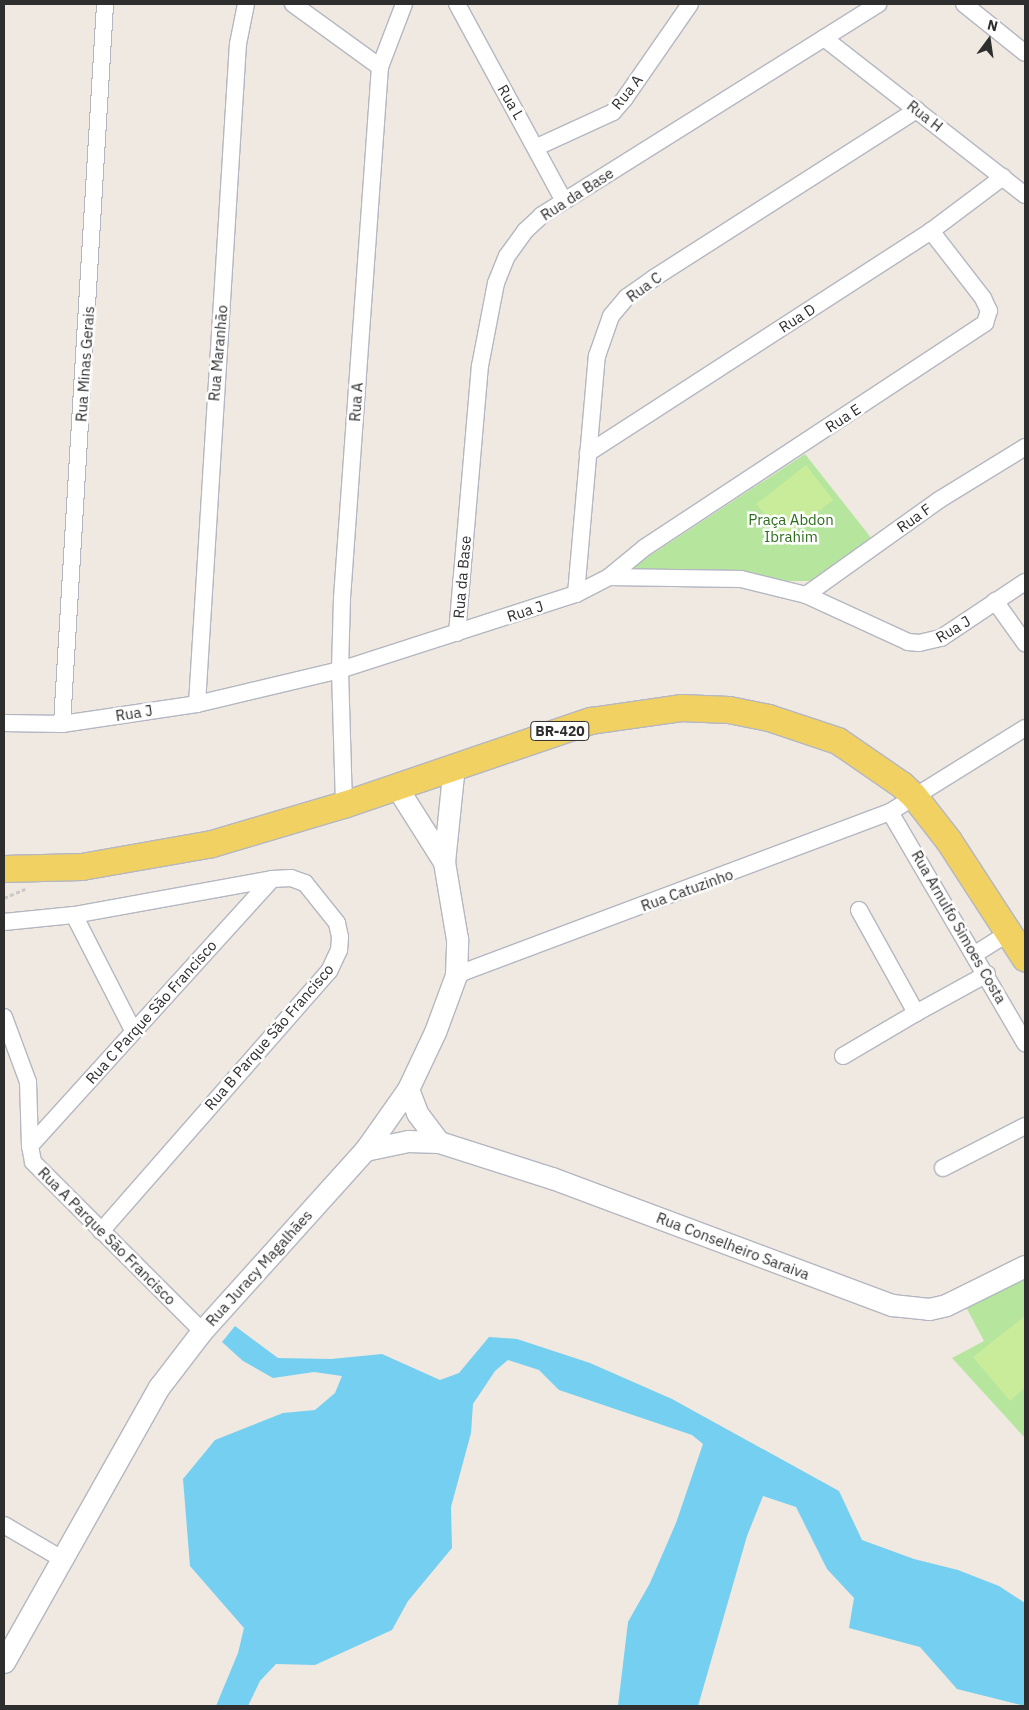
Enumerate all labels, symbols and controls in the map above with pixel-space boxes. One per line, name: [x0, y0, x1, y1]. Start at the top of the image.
north arrow: [964, 15, 1014, 65]
text: N: [986, 15, 1000, 35]
street label: Rua A: [608, 71, 646, 113]
street label: Rua L: [494, 81, 528, 123]
street label: Rua H: [904, 97, 946, 135]
street label: Rua da Base: [537, 164, 617, 224]
street label: Rua C: [623, 268, 665, 306]
street label: Rua D: [775, 300, 819, 336]
street label: Rua Maranhão: [205, 304, 231, 402]
street label: Rua Minas Gerais: [72, 305, 98, 423]
street label: Rua A: [346, 382, 366, 422]
street label: Rua E: [822, 400, 864, 436]
street label: Rua F: [893, 500, 935, 536]
park label: Praça Abdon Ibrahim: [748, 510, 834, 545]
street label: Rua da Base: [449, 535, 475, 619]
street label: Rua J: [504, 597, 546, 625]
street label: Rua J: [932, 612, 974, 646]
street label: Rua J: [114, 701, 154, 725]
road number: BR-420: [530, 719, 590, 742]
street label: Rua Arnulfo Simoes Costa: [908, 847, 1010, 1007]
street label: Rua Catuzinho: [638, 865, 736, 915]
street label: Rua C Parque São Francisco: [82, 936, 220, 1088]
street label: Rua B Parque São Francisco: [201, 960, 337, 1114]
street label: Rua A Parque São Francisco: [34, 1163, 180, 1309]
street label: Rua Juracy Magalhães: [202, 1206, 316, 1330]
street label: Rua Conselheiro Saraiva: [654, 1208, 812, 1284]

